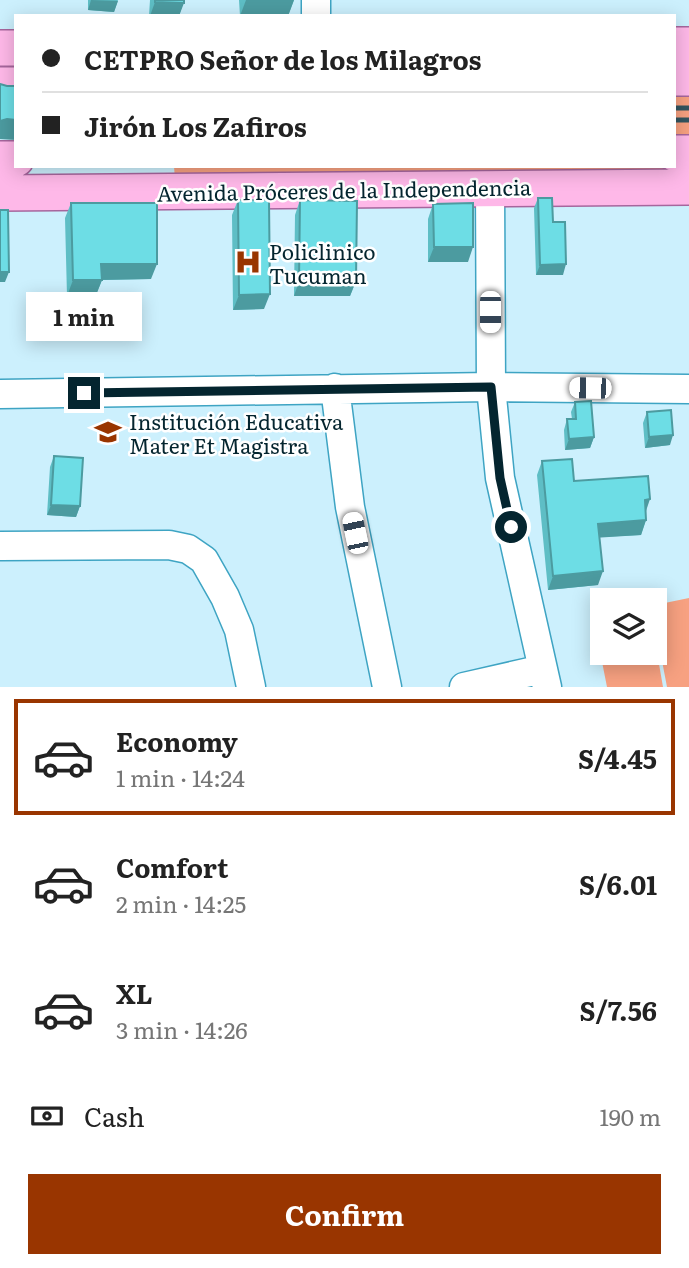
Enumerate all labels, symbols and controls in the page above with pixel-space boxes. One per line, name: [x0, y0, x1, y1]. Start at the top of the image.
text: CETPRO Señor de los Milagros: [84, 39, 482, 78]
text: Jirón Los Zafiros: [84, 106, 307, 145]
street label: Avenida Próceres de la Independencia: [157, 170, 532, 208]
place label: Policlinico Tucuman: [269, 235, 376, 290]
hospital icon: Policlinico Tucuman: [233, 247, 263, 277]
car: [480, 291, 501, 333]
callout: 1 min: [26, 292, 142, 340]
text: 1 min: [53, 299, 115, 333]
route end: [68, 377, 100, 409]
car: [569, 377, 612, 399]
place label: Institución Educativa Mater Et Magistra: [129, 405, 344, 460]
school or university icon: Institución Educativa Mater Et Magistra: [93, 417, 123, 447]
car: [341, 510, 370, 556]
route start: [495, 511, 527, 543]
map controls: [590, 588, 667, 665]
button: layers: [590, 588, 667, 665]
text: Economy: [116, 721, 238, 760]
icon: car: [32, 726, 95, 789]
text: S/4.45: [578, 738, 657, 777]
text: 1 min · 14:24: [116, 760, 245, 794]
text: Comfort: [116, 847, 228, 886]
icon: car: [32, 852, 95, 915]
text: S/6.01: [579, 864, 657, 903]
text: 2 min · 14:25: [116, 886, 246, 920]
text: XL: [116, 973, 153, 1012]
icon: car: [32, 978, 95, 1041]
text: S/7.56: [579, 990, 657, 1029]
text: 3 min · 14:26: [116, 1012, 248, 1046]
text: Cash: [84, 1096, 145, 1135]
icon: cash: [28, 1097, 66, 1135]
text: 190 m: [599, 1099, 661, 1133]
button: Confirm: [28, 1174, 661, 1254]

